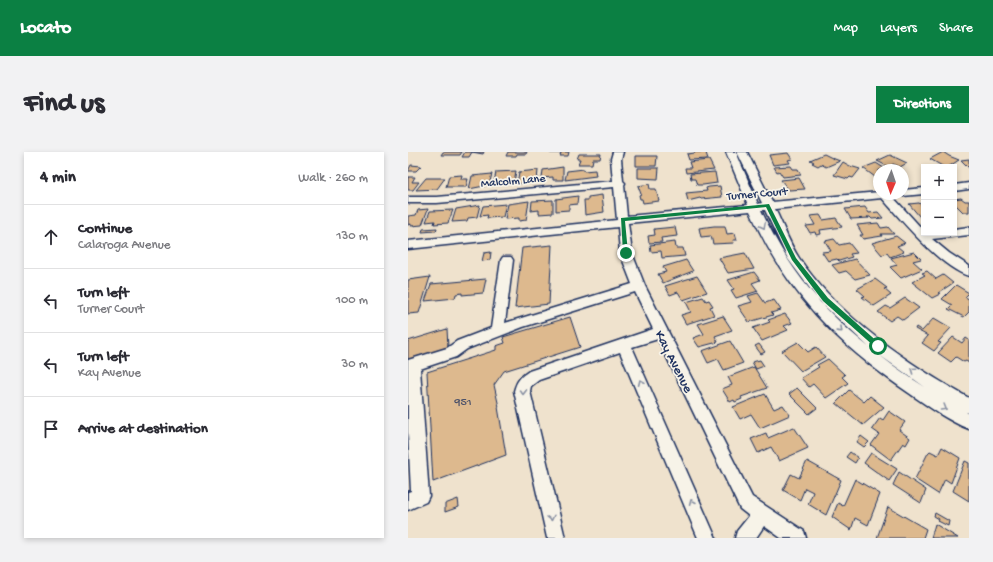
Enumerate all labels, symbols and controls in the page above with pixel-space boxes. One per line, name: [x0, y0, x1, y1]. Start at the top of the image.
text: Locato: [20, 17, 71, 40]
text: Map: [834, 20, 858, 37]
text: Layers: [880, 20, 917, 37]
text: Share: [939, 20, 973, 37]
button: Directions: [876, 86, 969, 123]
text: Find us: [24, 88, 104, 121]
north arrow: [873, 164, 909, 200]
map controls: [921, 164, 957, 236]
button: +: [921, 164, 957, 200]
text: 4 min: [40, 168, 76, 188]
text: Walk · 260 m: [298, 171, 368, 186]
street label: Malcolm Lane: [480, 172, 547, 192]
street label: Turner Court: [725, 185, 789, 205]
button: −: [921, 200, 957, 236]
text: Continue: [78, 220, 132, 238]
one-way arrow: [758, 222, 766, 230]
icon: ahead: [40, 226, 62, 248]
text: 130 m: [336, 229, 368, 244]
text: Calaroga Avenue: [78, 238, 170, 253]
route end: [617, 244, 635, 262]
text: Turn left: [78, 284, 129, 302]
icon: left: [40, 290, 62, 312]
text: 100 m: [336, 293, 368, 308]
text: Turner Court: [78, 302, 144, 317]
one-way arrow: [835, 325, 843, 333]
street label: Kay Avenue: [650, 328, 696, 397]
route start: [869, 337, 887, 355]
text: Turn left: [78, 348, 129, 366]
icon: left: [40, 354, 62, 376]
text: 30 m: [342, 357, 368, 372]
text: Kay Avenue: [78, 366, 141, 381]
one-way arrow: [910, 368, 917, 375]
one-way arrow: [638, 379, 646, 387]
one-way arrow: [519, 389, 527, 395]
house number: 951: [453, 396, 472, 410]
one-way arrow: [940, 403, 947, 410]
icon: arrive: [40, 418, 62, 440]
text: Arrive at destination: [78, 420, 208, 438]
one-way arrow: [689, 499, 697, 507]
one-way arrow: [546, 515, 555, 522]

